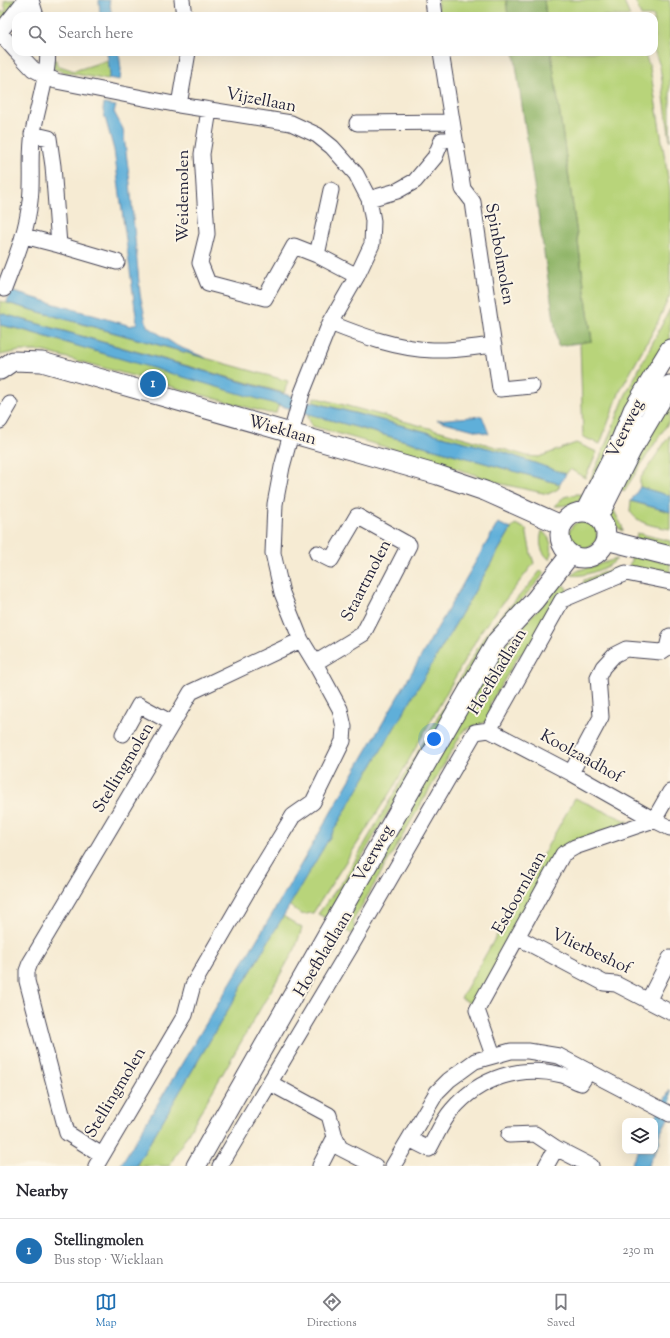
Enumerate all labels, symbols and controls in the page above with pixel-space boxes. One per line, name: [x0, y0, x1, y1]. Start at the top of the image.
search box: [12, 12, 658, 56]
icon: search: [26, 23, 48, 45]
text: Search here: [58, 24, 133, 45]
street label: Vijzellaan: [224, 82, 298, 120]
street label: Weidemolen: [172, 150, 196, 242]
street label: Spinbolmolen: [478, 201, 520, 307]
pin: 1: [140, 369, 166, 399]
street label: Veerweg: [601, 396, 651, 462]
street label: Wieklaan: [245, 410, 319, 452]
street label: Staartmolen: [336, 536, 398, 626]
street label: Hoefbladlaan: [463, 624, 533, 720]
street label: Stellingmolen: [87, 718, 161, 818]
street label: Koolzaadhof: [535, 724, 628, 790]
your location: [424, 729, 444, 749]
street label: Veerweg: [348, 821, 400, 887]
street label: Esdoornlaan: [487, 847, 553, 939]
street label: Hoefbladlaan: [289, 906, 359, 1002]
street label: Vlierbeshof: [547, 923, 636, 982]
street label: Stellingmolen: [79, 1043, 153, 1143]
map controls: [622, 1118, 658, 1154]
button: layers: [622, 1118, 658, 1154]
text: Nearby: [16, 1180, 68, 1204]
text: Stellingmolen: [54, 1231, 144, 1252]
text: 1: [27, 1242, 31, 1260]
text: 230 m: [622, 1242, 654, 1260]
text: Bus stop · Wieklaan: [54, 1252, 164, 1270]
tab: Map: [95, 1291, 117, 1331]
tab: Directions: [307, 1291, 357, 1331]
tab: Saved: [547, 1291, 575, 1331]

